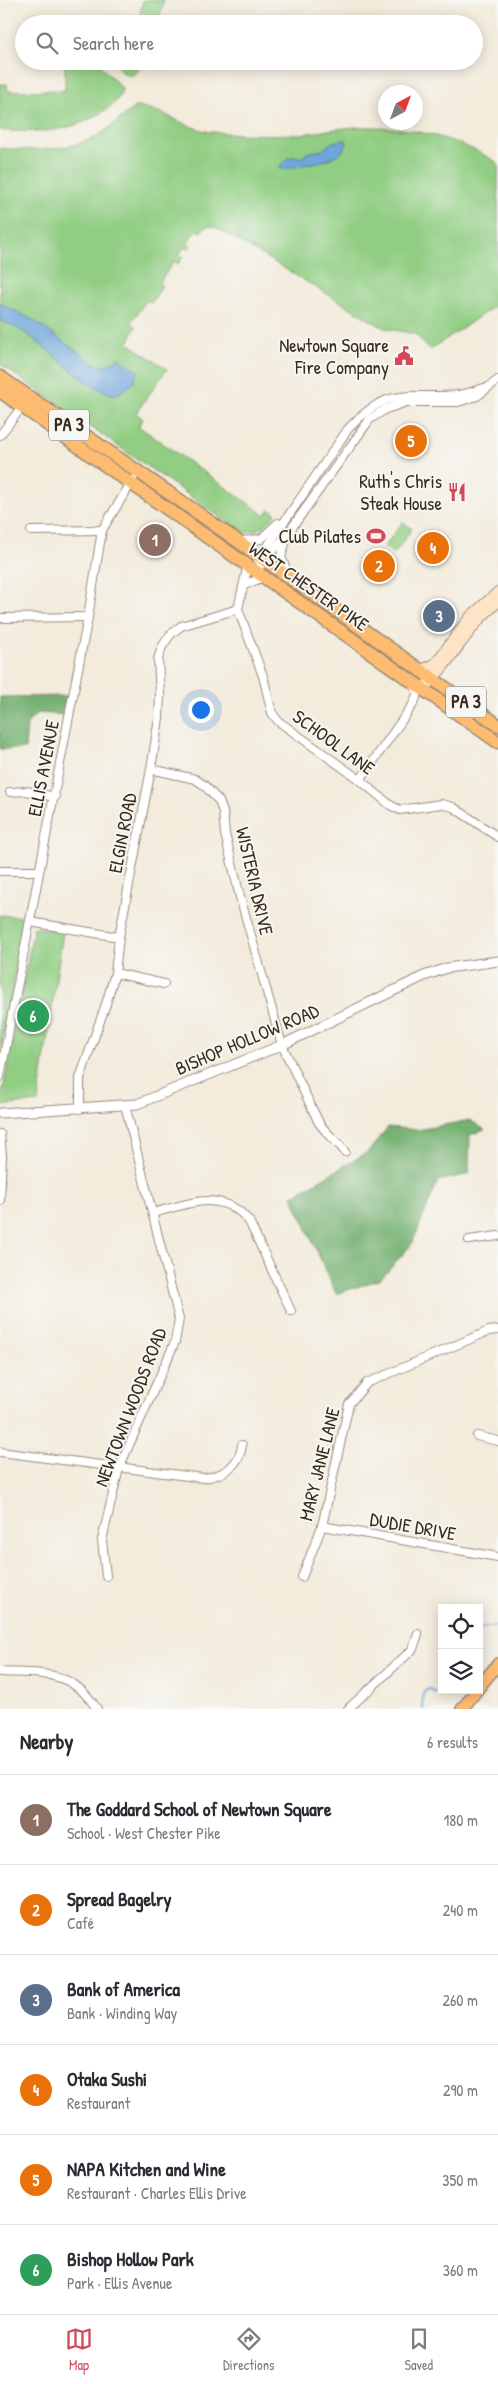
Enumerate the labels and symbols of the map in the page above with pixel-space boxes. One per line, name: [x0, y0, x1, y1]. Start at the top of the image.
north arrow: [378, 85, 423, 130]
place label: Newtown Square Fire Company: [279, 332, 389, 380]
public building icon: Newtown Square Fire Company: [393, 345, 415, 367]
road number: PA 3: [49, 410, 89, 440]
pin: 5: [395, 422, 427, 460]
place label: Ruth's Chris Steak House: [359, 468, 442, 516]
restaurant icon: Ruth's Chris Steak House: [446, 481, 468, 503]
pin: 1: [139, 521, 171, 559]
place label: Club Pilates: [278, 523, 361, 549]
sports icon: Club Pilates: [365, 525, 387, 547]
pin: 4: [417, 529, 449, 567]
street label: WEST CHESTER PIKE: [244, 535, 375, 637]
pin: 2: [363, 547, 395, 585]
pin: 3: [423, 597, 455, 635]
road number: PA 3: [446, 686, 486, 718]
your location: [188, 697, 214, 723]
street label: SCHOOL LANE: [288, 703, 381, 781]
street label: ELLIS AVENUE: [21, 717, 65, 818]
street label: ELGIN ROAD: [102, 791, 142, 875]
street label: WISTERIA DRIVE: [230, 824, 280, 938]
pin: 6: [17, 997, 49, 1035]
street label: BISHOP HOLLOW ROAD: [171, 997, 323, 1081]
street label: NEWTOWN WOODS ROAD: [88, 1324, 172, 1490]
street label: MARY JANE LANE: [292, 1404, 346, 1523]
street label: DUDIE DRIVE: [368, 1506, 459, 1546]

